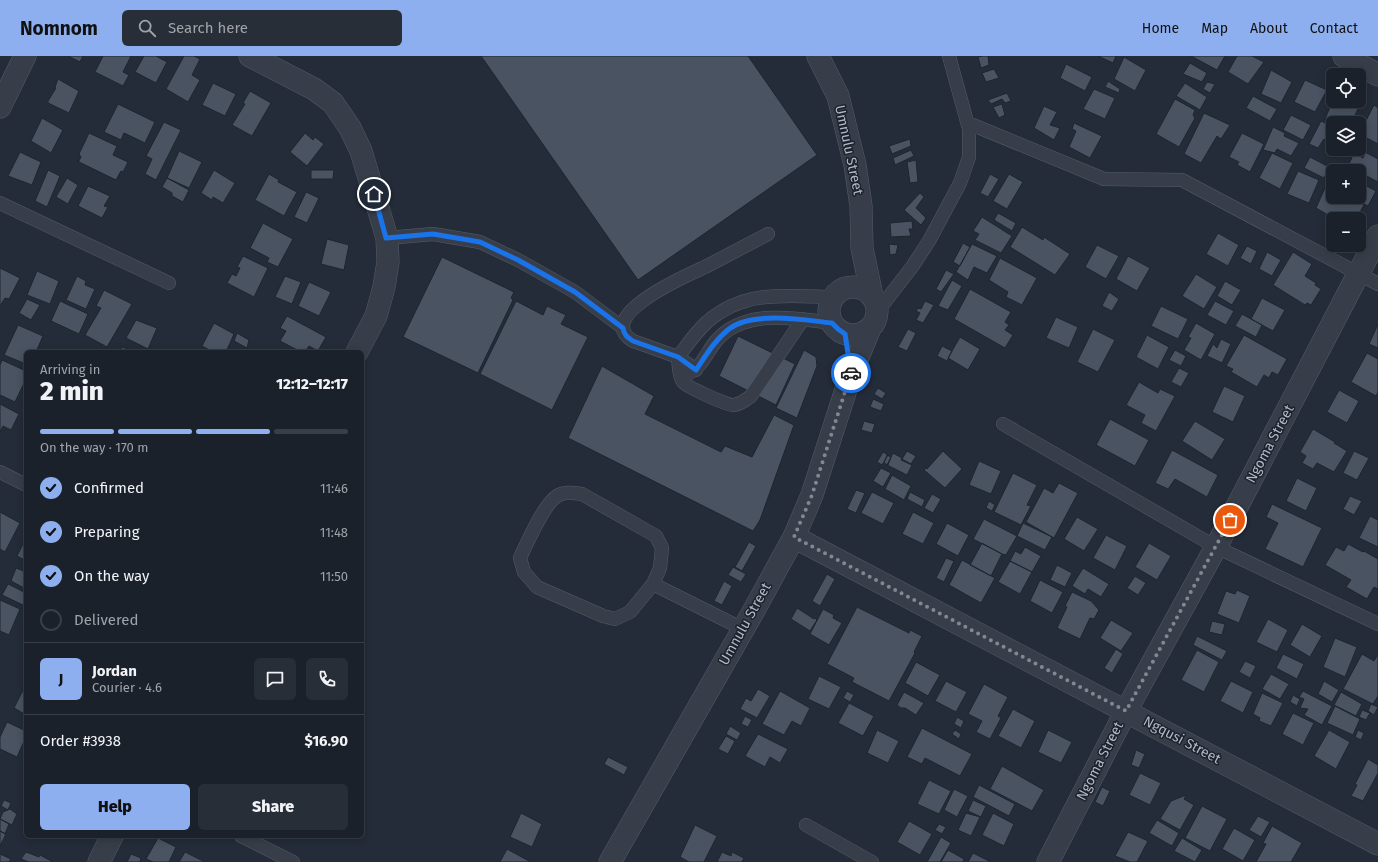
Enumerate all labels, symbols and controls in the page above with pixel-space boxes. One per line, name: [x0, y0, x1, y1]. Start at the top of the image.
search box: [122, 10, 402, 46]
text: Nomnom: [20, 17, 98, 40]
icon: search: [136, 17, 158, 39]
text: Search here: [168, 19, 248, 37]
text: Home: [1142, 20, 1179, 37]
text: Map: [1201, 20, 1228, 37]
text: About: [1250, 20, 1288, 37]
text: Contact: [1310, 20, 1358, 37]
map controls: [1326, 68, 1366, 252]
button: locate: [1326, 68, 1366, 108]
street label: Umnulu Street: [831, 103, 867, 197]
button: layers: [1326, 116, 1366, 156]
button: +: [1326, 164, 1366, 204]
pin: [357, 177, 391, 211]
icon: home: [363, 183, 385, 205]
button: −: [1326, 212, 1366, 252]
courier: [831, 353, 871, 393]
text: Arriving in: [40, 362, 100, 377]
icon: car: [840, 362, 862, 384]
text: 12:12–12:17: [276, 375, 348, 393]
text: 2 min: [40, 376, 104, 407]
street label: Ngoma Street: [1242, 401, 1298, 486]
text: On the way · 170 m: [40, 440, 148, 455]
icon: check: [40, 477, 62, 499]
text: Confirmed: [74, 479, 144, 497]
text: 11:46: [320, 481, 348, 496]
pin: [1213, 503, 1247, 537]
icon: bag: [1219, 509, 1241, 531]
icon: check: [40, 521, 62, 543]
text: Preparing: [74, 523, 139, 541]
text: 11:48: [320, 525, 348, 540]
icon: check: [40, 565, 62, 587]
text: On the way: [74, 567, 149, 585]
text: 11:50: [320, 569, 348, 584]
street label: Umnulu Street: [715, 579, 775, 668]
text: Delivered: [74, 611, 138, 629]
button: chat: [254, 658, 296, 700]
button: phone: [306, 658, 348, 700]
text: Jordan: [92, 662, 137, 680]
text: J: [59, 670, 63, 688]
text: Courier · 4.6: [92, 680, 162, 695]
street label: Ngqusi Street: [1140, 712, 1224, 768]
street label: Ngoma Street: [1073, 718, 1128, 803]
text: Order #3938: [40, 732, 121, 750]
text: $16.90: [304, 732, 348, 750]
button: Help: [40, 784, 190, 830]
button: Share: [198, 784, 348, 830]

